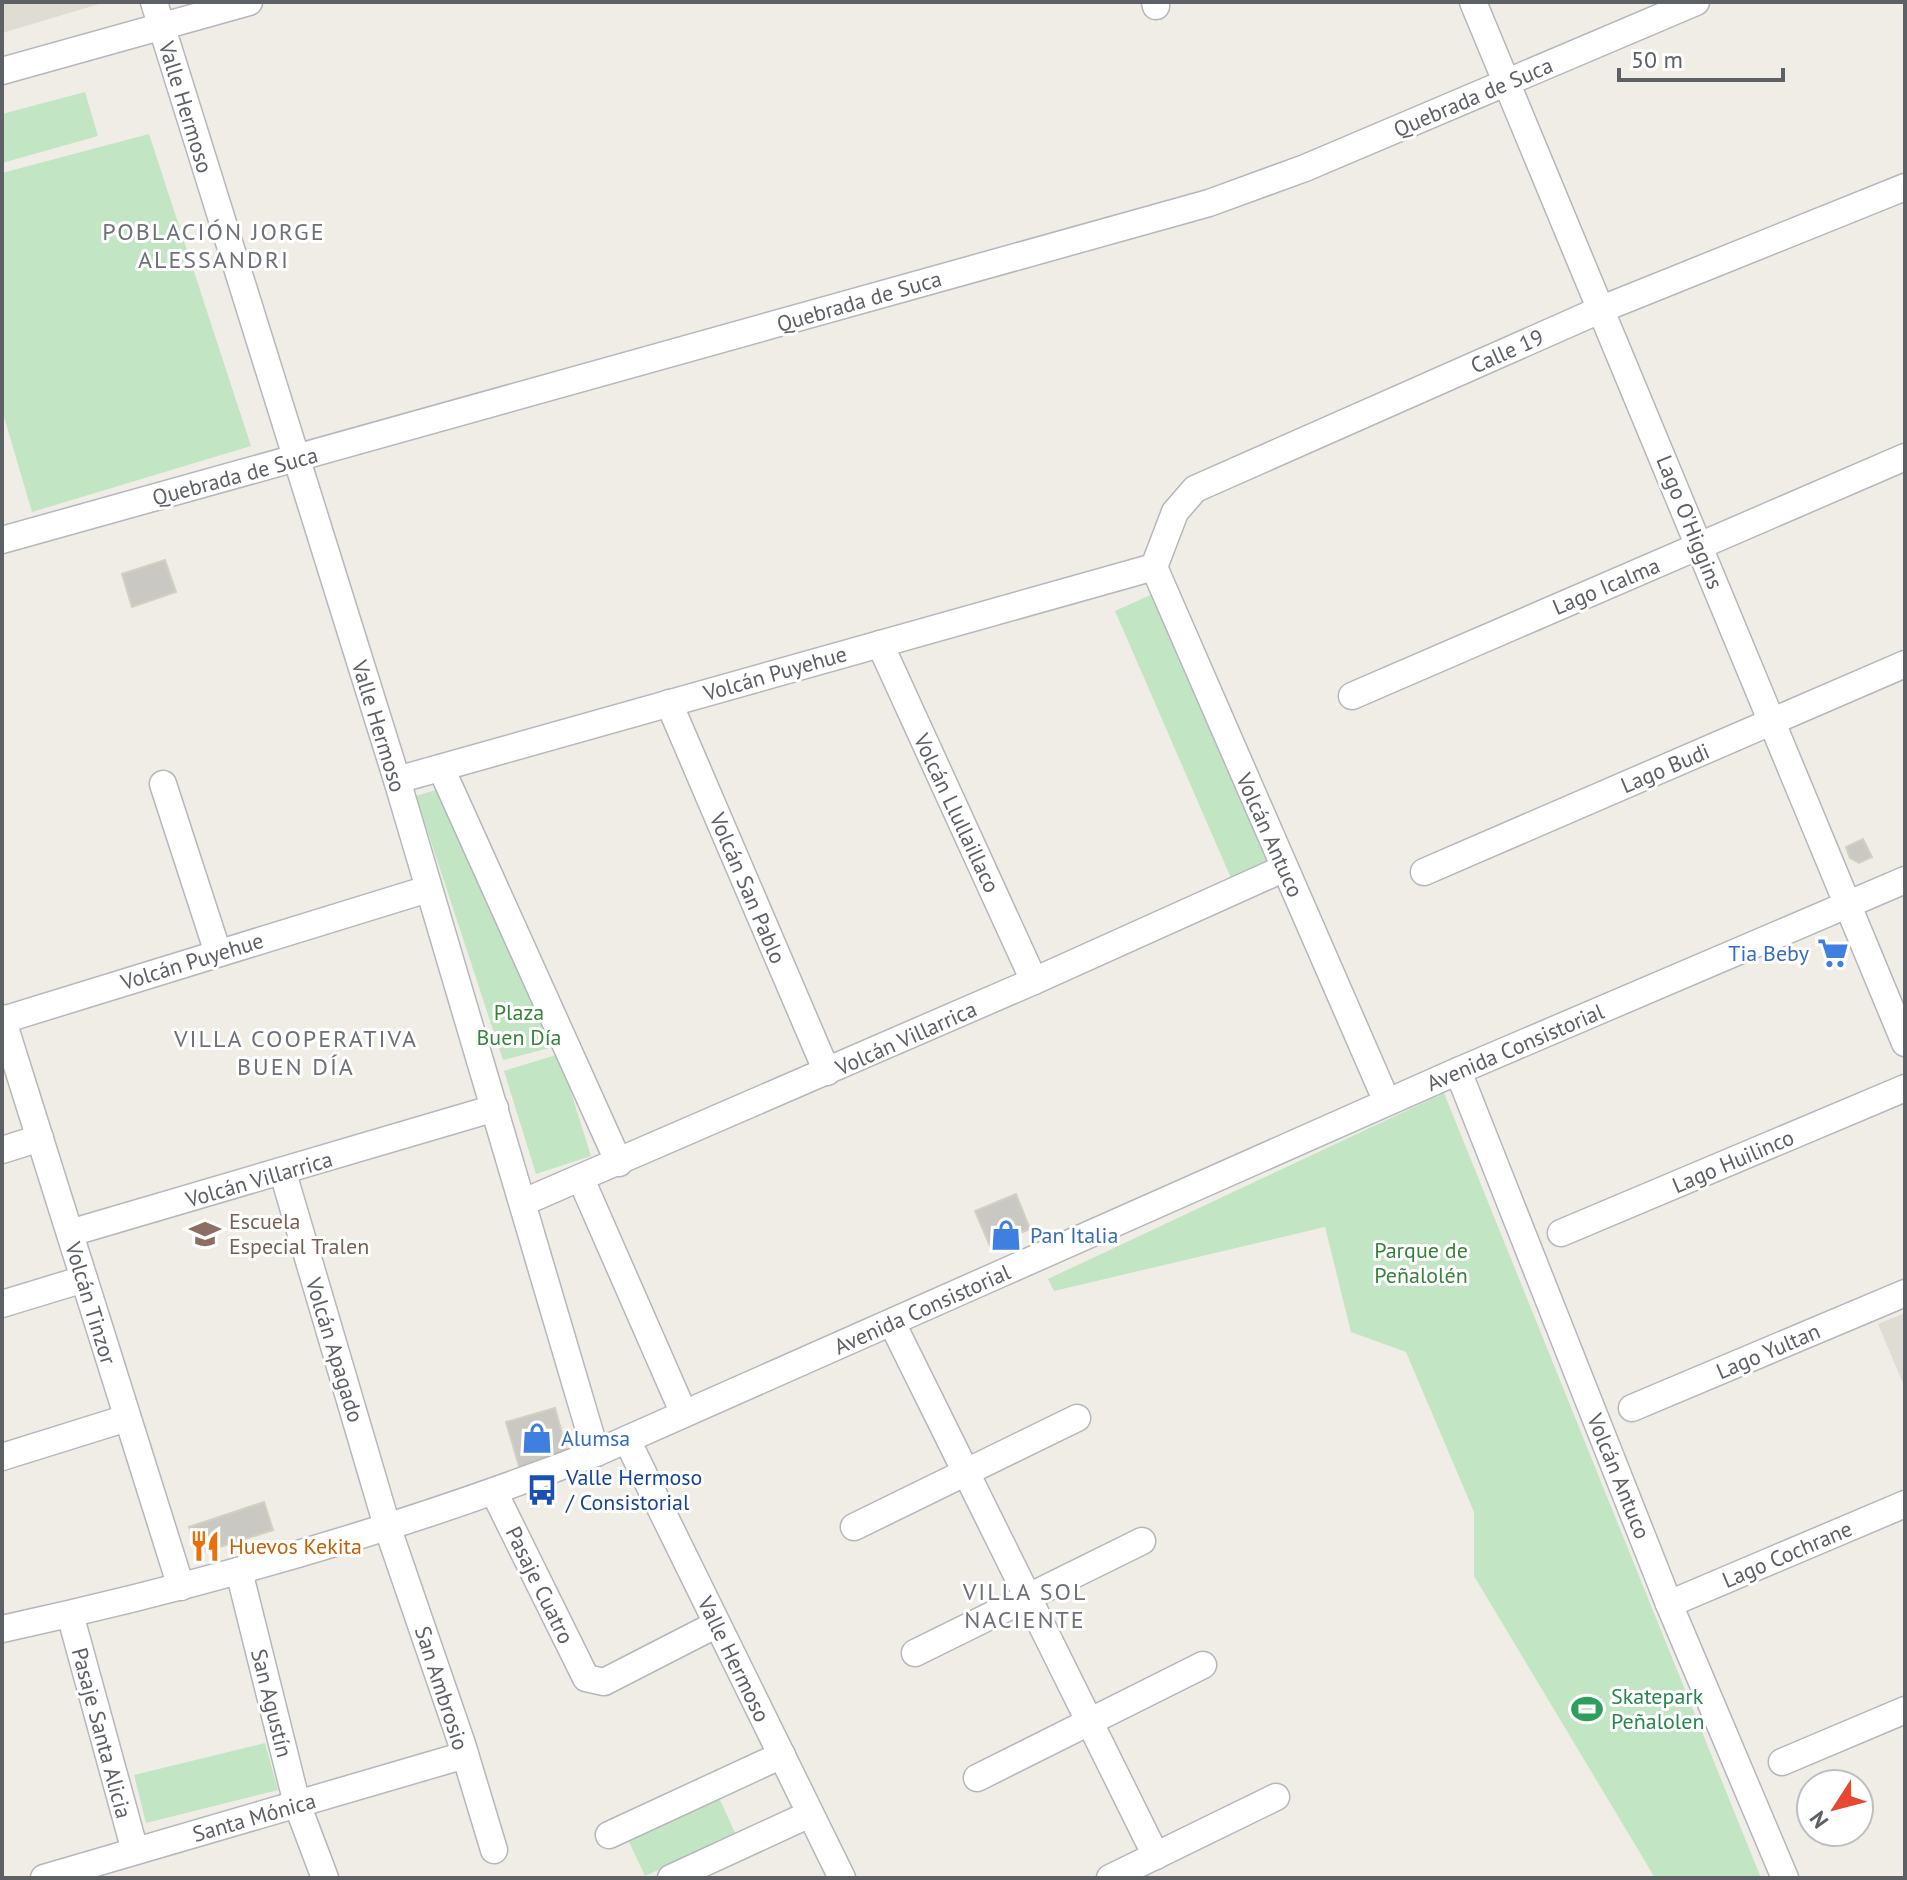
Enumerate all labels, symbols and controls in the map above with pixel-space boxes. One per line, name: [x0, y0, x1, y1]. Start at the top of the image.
scale bar: [1619, 32, 1783, 82]
street label: Valle Hermoso: [152, 37, 219, 176]
text: 50 m: [1631, 44, 1683, 75]
street label: Quebrada de Suca: [1389, 51, 1557, 143]
district label: POBLACIÓN JORGE ALESSANDRI: [102, 216, 326, 275]
street label: Quebrada de Suca: [773, 264, 945, 338]
street label: Calle 19: [1466, 323, 1548, 379]
street label: Quebrada de Suca: [149, 440, 321, 512]
street label: Lago O'Higgins: [1650, 451, 1730, 593]
street label: Lago Icalma: [1548, 551, 1664, 621]
street label: Volcán Puyehue: [699, 639, 850, 707]
street label: Valle Hermoso: [345, 656, 412, 795]
street label: Volcán Llullaillaco: [907, 728, 1006, 897]
street label: Lago Budi: [1616, 737, 1714, 799]
street label: Volcán Antuco: [1230, 768, 1310, 901]
street label: Volcán San Pablo: [703, 807, 792, 968]
street label: Volcán Puyehue: [116, 926, 267, 996]
supermarket icon: Tia Beby: [1816, 936, 1850, 970]
place label: Tia Beby: [1728, 939, 1810, 967]
street label: Volcán Villarrica: [830, 994, 981, 1082]
street label: Avenida Consistorial: [1422, 997, 1608, 1097]
park label: Plaza Buen Día: [477, 998, 562, 1051]
district label: VILLA COOPERATIVA BUEN DÍA: [173, 1023, 418, 1082]
street label: Lago Huilinco: [1668, 1123, 1798, 1199]
street label: Volcán Villarrica: [181, 1145, 336, 1214]
place label: Escuela Especial Tralen: [229, 1207, 369, 1260]
school or university icon: Escuela Especial Tralen: [188, 1217, 222, 1251]
shop icon: Pan Italia: [989, 1218, 1023, 1252]
place label: Pan Italia: [1030, 1221, 1118, 1249]
park label: Parque de Peñalolén: [1374, 1236, 1468, 1289]
street label: Volcán Tinzor: [59, 1238, 123, 1368]
street label: Avenida Consistorial: [830, 1257, 1015, 1360]
street label: Volcán Apagado: [299, 1273, 370, 1426]
street label: Lago Yultan: [1712, 1317, 1824, 1385]
street label: Volcán Antuco: [1581, 1408, 1657, 1543]
shop icon: Alumsa: [520, 1421, 554, 1455]
place label: Alumsa: [561, 1424, 630, 1452]
place label: Valle Hermoso / Consistorial: [565, 1463, 702, 1516]
bus stop icon: Valle Hermoso / Consistorial: [525, 1473, 559, 1507]
street label: Lago Cochrane: [1718, 1514, 1856, 1594]
street label: Pasaje Cuatro: [500, 1522, 580, 1648]
restaurant icon: Huevos Kekita: [188, 1529, 222, 1563]
place label: Huevos Kekita: [229, 1532, 362, 1560]
district label: VILLA SOL NACIENTE: [962, 1576, 1087, 1635]
street label: Valle Hermoso: [691, 1591, 776, 1726]
street label: San Ambrosio: [409, 1623, 475, 1753]
street label: Pasaje Santa Alicia: [66, 1645, 138, 1821]
street label: San Agustín: [245, 1646, 299, 1760]
place label: Skatepark Peñalolen: [1611, 1682, 1704, 1735]
sports icon: Skatepark Peñalolen: [1570, 1692, 1604, 1726]
north arrow: [1795, 1768, 1875, 1848]
street label: Santa Mónica: [189, 1786, 319, 1848]
text: N: [1803, 1806, 1834, 1834]

